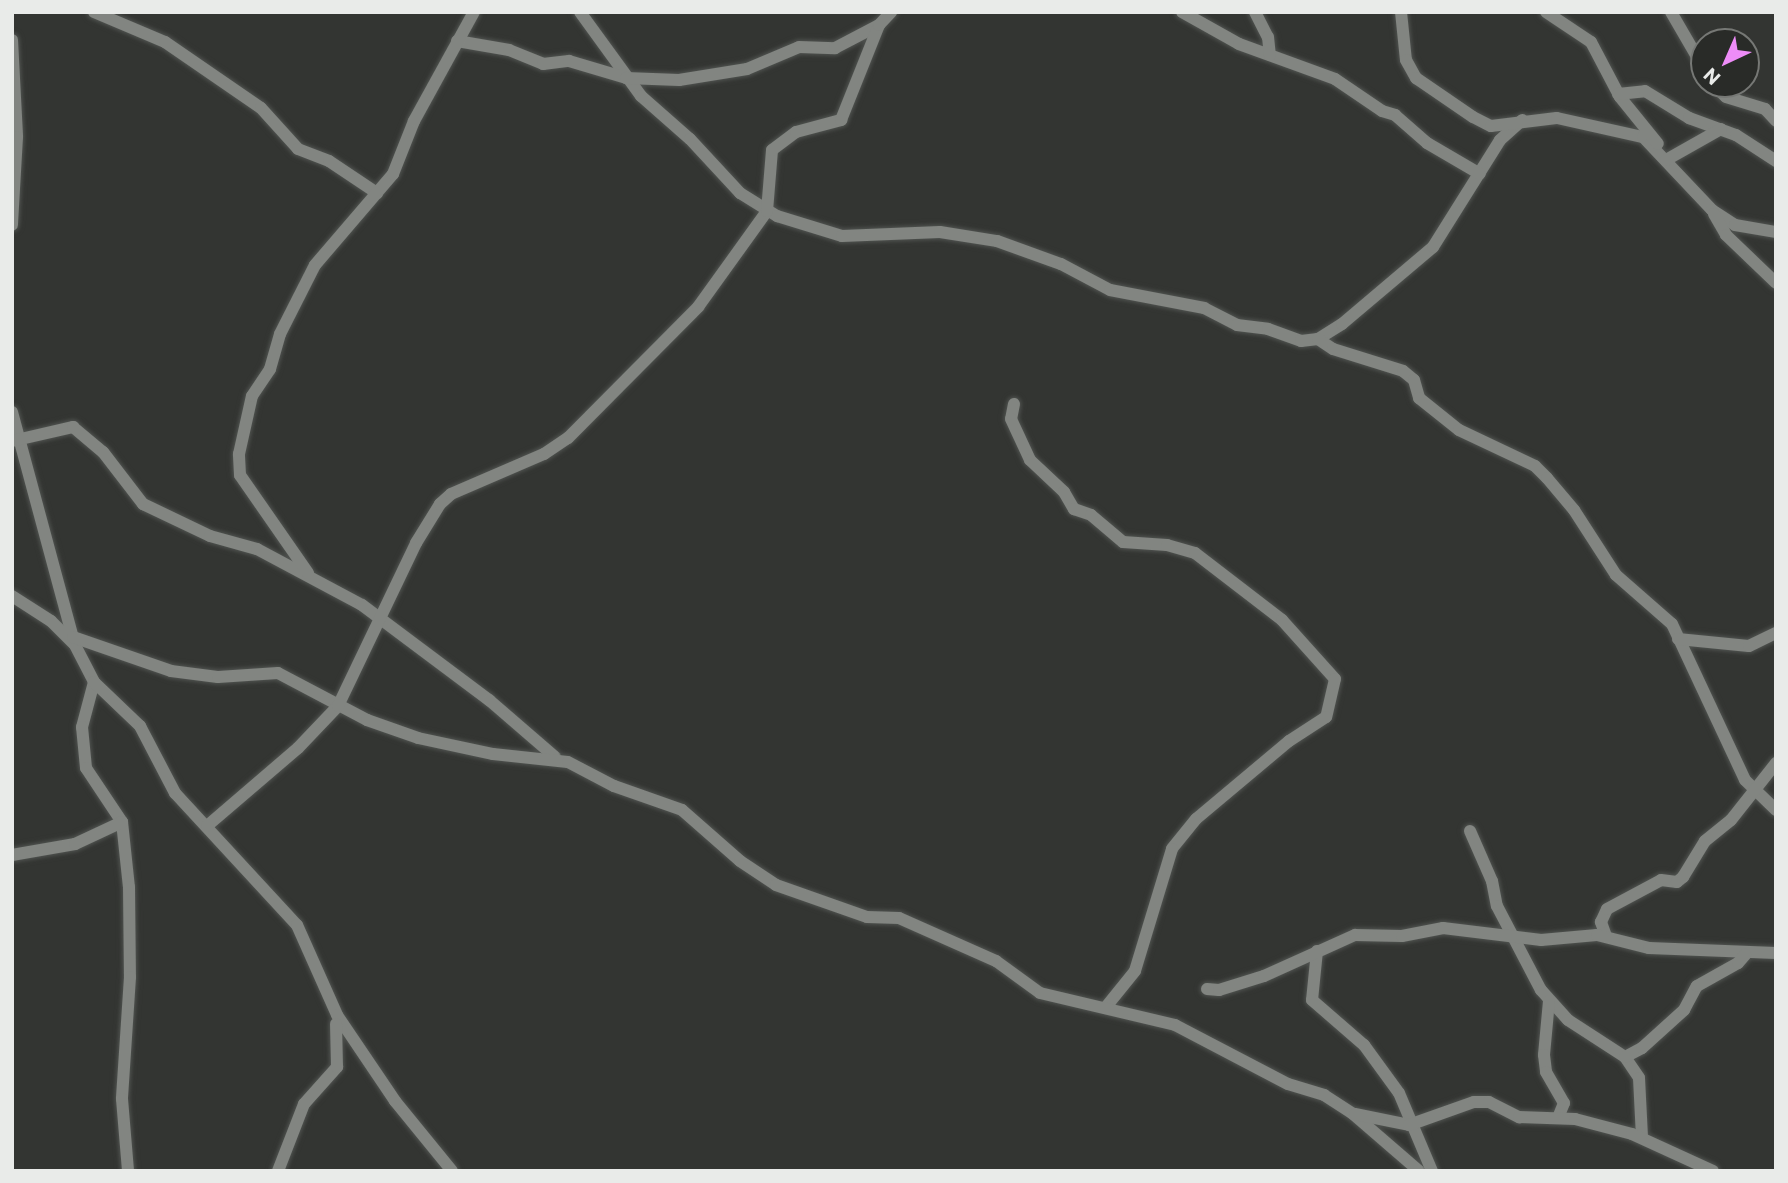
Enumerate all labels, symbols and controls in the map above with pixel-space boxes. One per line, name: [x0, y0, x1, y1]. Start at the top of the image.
north arrow: [1690, 28, 1760, 98]
text: N: [1698, 64, 1725, 90]

